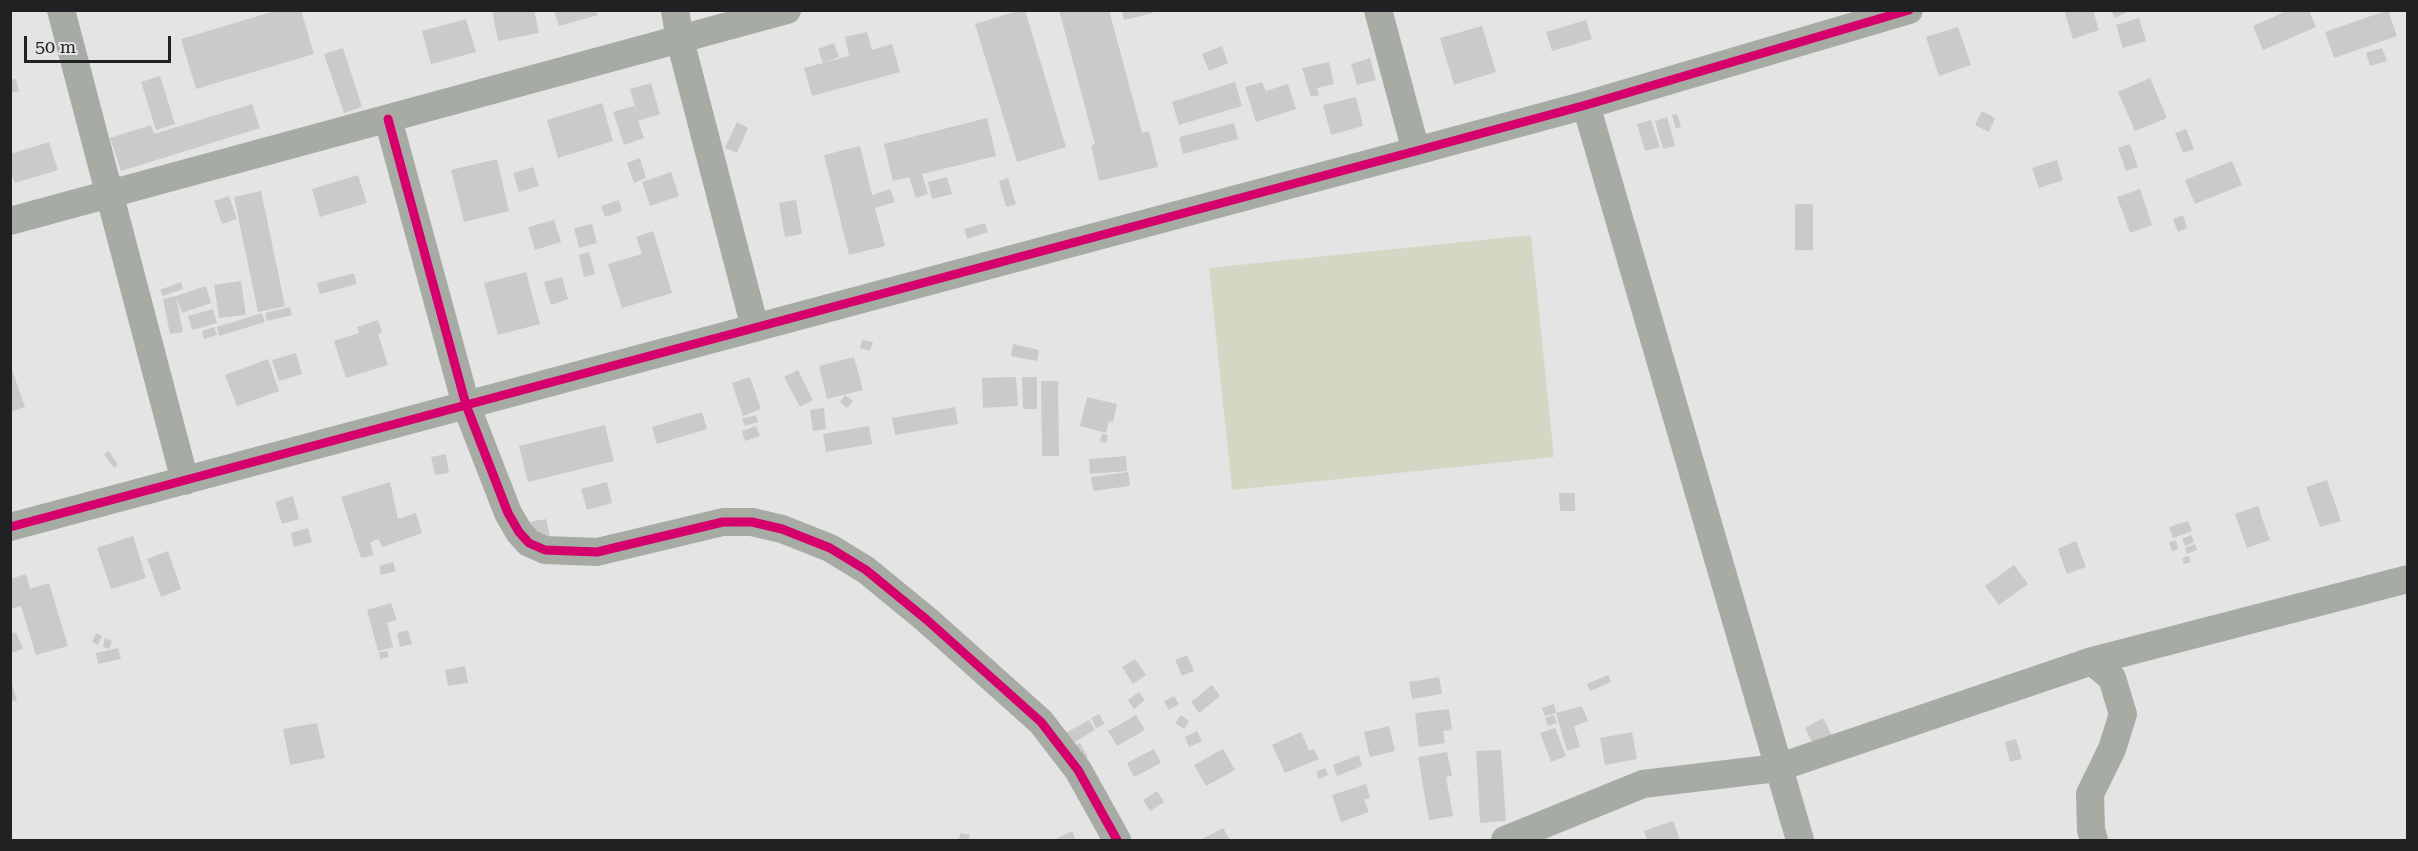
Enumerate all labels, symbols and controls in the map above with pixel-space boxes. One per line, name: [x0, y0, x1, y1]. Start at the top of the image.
scale bar: [27, 24, 174, 62]
text: 50 m: [35, 36, 76, 57]

